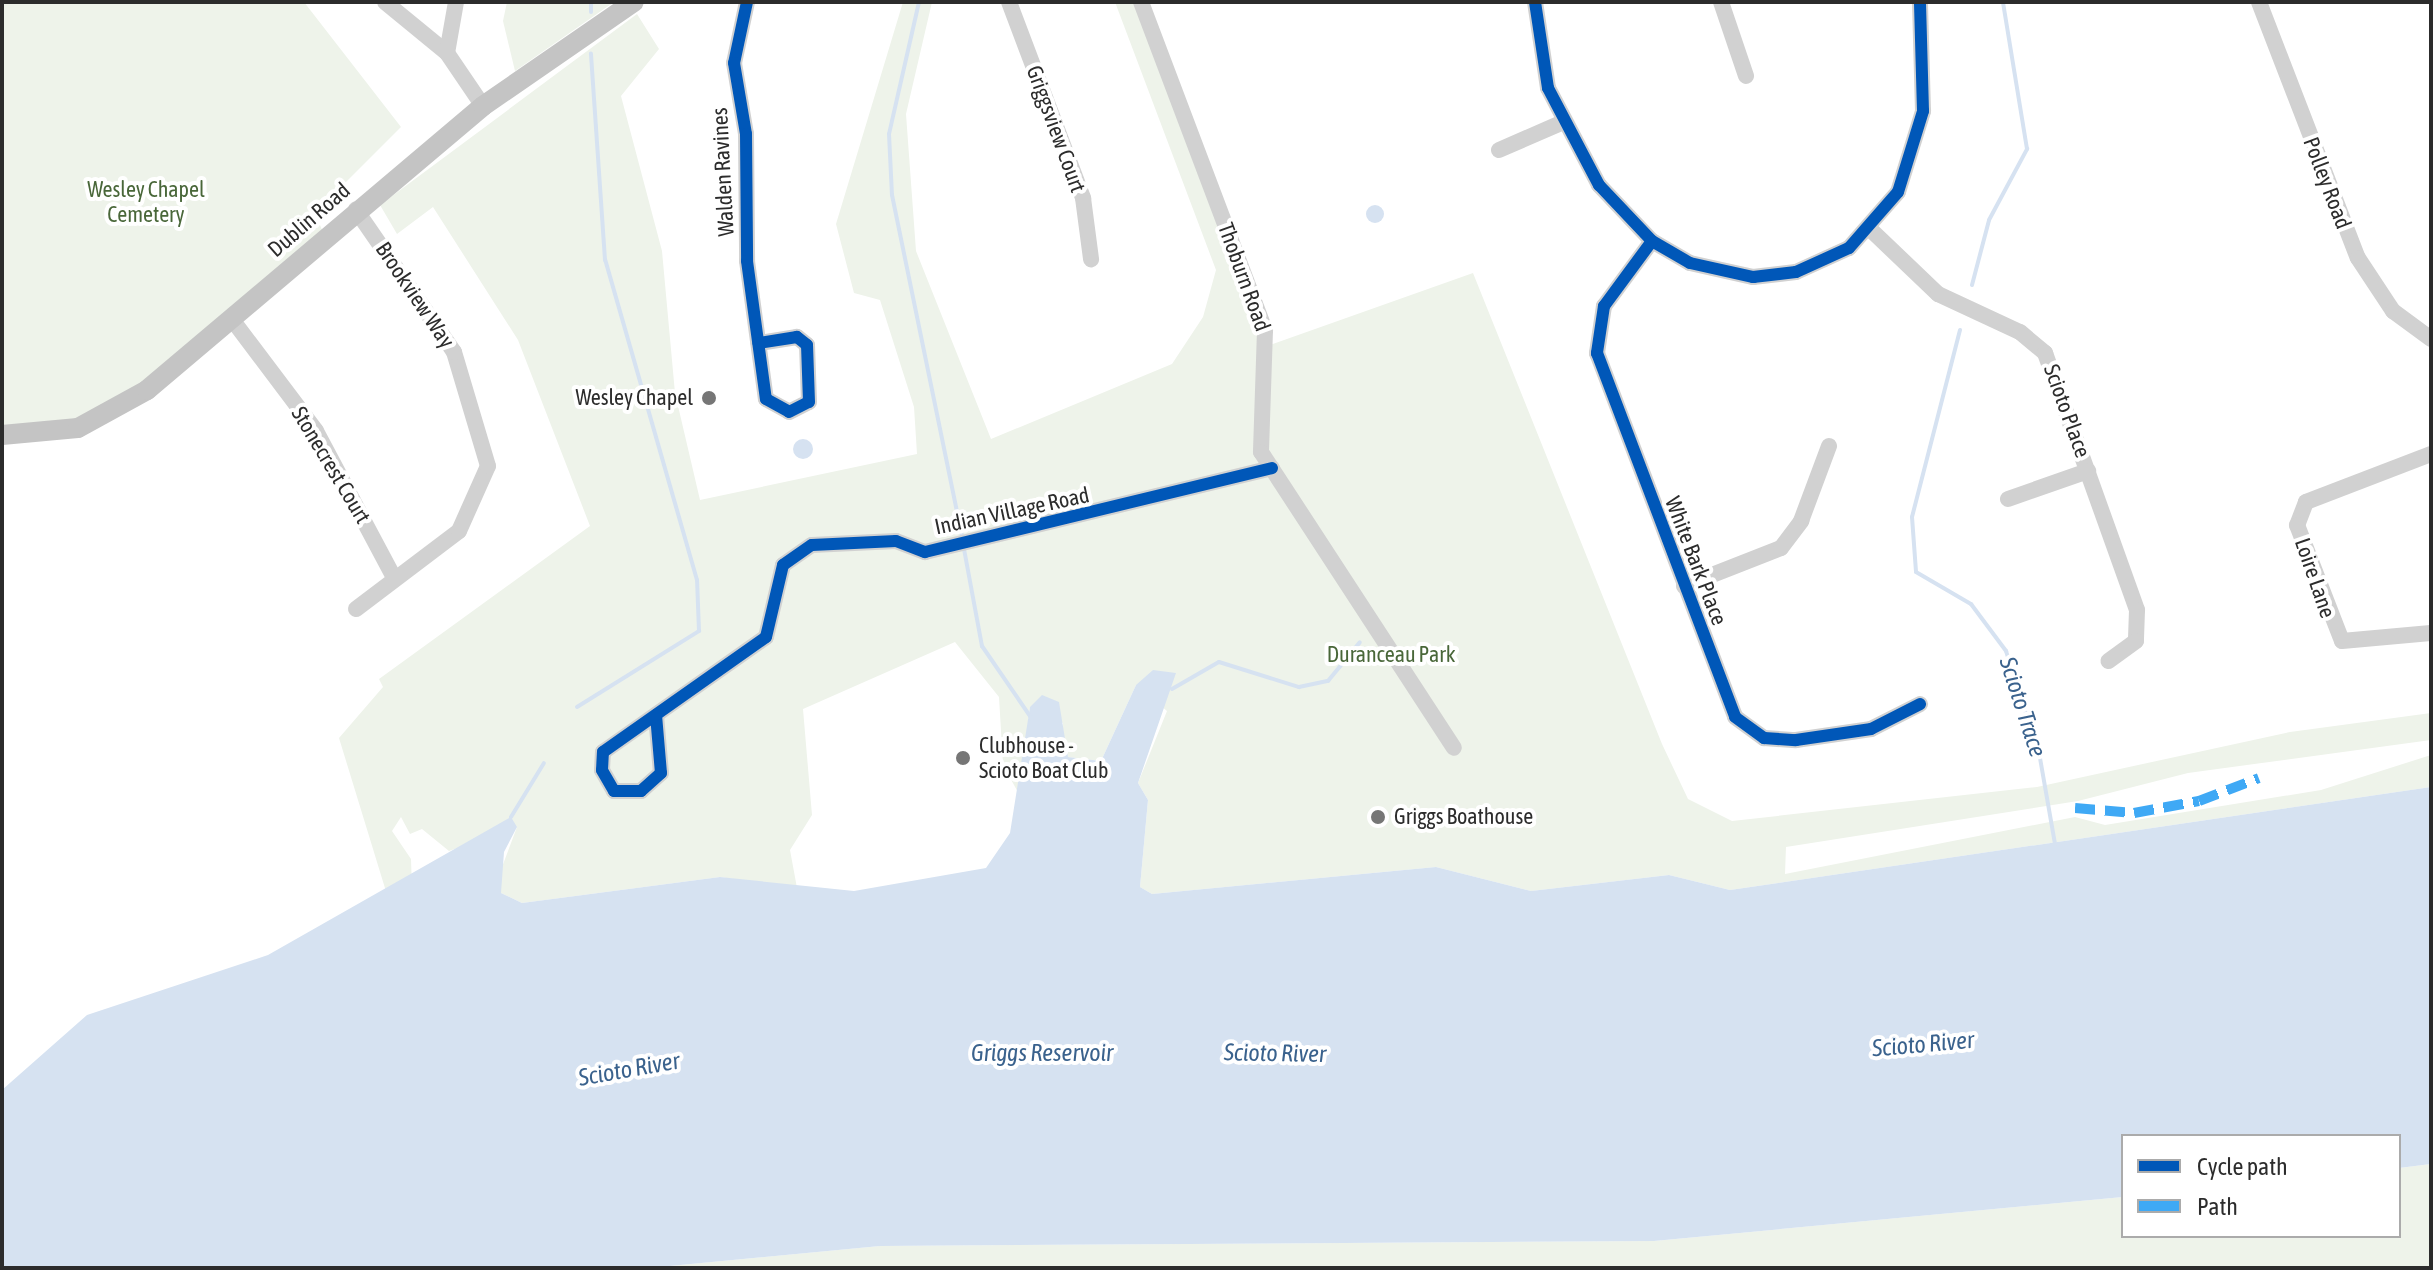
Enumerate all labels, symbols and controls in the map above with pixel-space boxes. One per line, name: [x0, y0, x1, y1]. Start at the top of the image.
street label: Griggsview Court: [1021, 62, 1091, 196]
street label: Walden Ravines: [706, 107, 740, 237]
street label: Polley Road: [2297, 133, 2357, 233]
park label: Wesley Chapel Cemetery: [87, 176, 205, 228]
street label: Dublin Road: [263, 177, 355, 263]
street label: Thoburn Road: [1212, 219, 1276, 335]
street label: Brookview Way: [370, 237, 460, 353]
street label: Scioto Place: [2038, 361, 2096, 461]
place label: Wesley Chapel: [575, 385, 693, 411]
marker: Wesley Chapel: [700, 389, 718, 407]
street label: Stonecrest Court: [286, 402, 376, 528]
street label: Indian Village Road: [932, 482, 1092, 540]
street label: White Bark Place: [1659, 493, 1733, 629]
street label: Loire Lane: [2289, 535, 2341, 621]
park label: Duranceau Park: [1327, 642, 1455, 668]
water label: Scioto Trace: [1993, 653, 2053, 761]
place label: Clubhouse - Scioto Boat Club: [979, 732, 1108, 784]
marker: Clubhouse - Scioto Boat Club: [954, 749, 972, 767]
place label: Griggs Boathouse: [1394, 804, 1533, 830]
marker: Griggs Boathouse: [1369, 808, 1387, 826]
water label: Scioto River: [1871, 1025, 1975, 1063]
water label: Scioto River: [1224, 1038, 1326, 1068]
water label: Griggs Reservoir: [971, 1039, 1113, 1067]
water label: Scioto River: [576, 1046, 682, 1092]
legend: [2121, 1134, 2401, 1238]
text: Cycle path: [2197, 1153, 2288, 1180]
text: Path: [2197, 1193, 2238, 1220]

